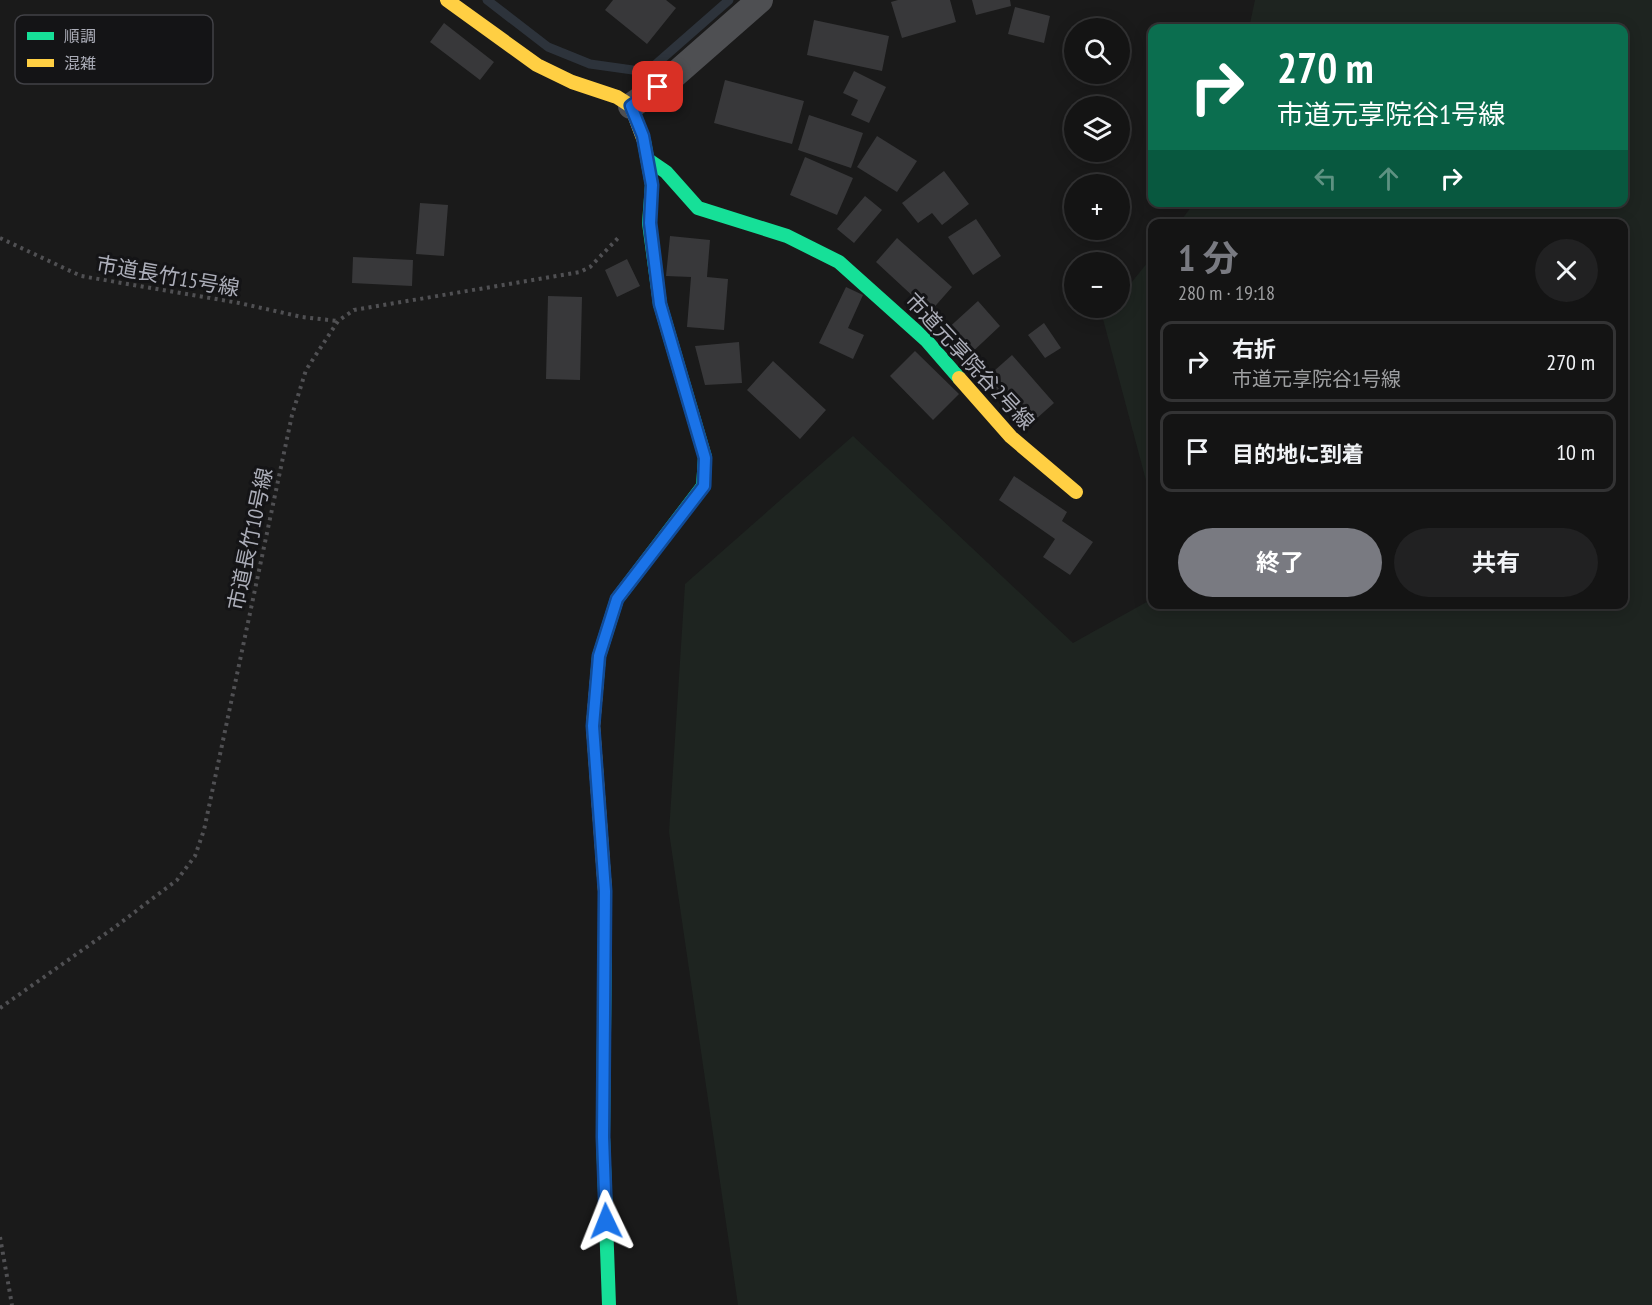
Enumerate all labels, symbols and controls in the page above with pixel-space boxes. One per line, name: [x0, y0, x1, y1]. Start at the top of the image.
legend: [15, 15, 213, 84]
map controls: [1064, 18, 1130, 318]
button: search: [1064, 18, 1130, 84]
text: 順調: [64, 26, 96, 46]
text: 270 m: [1277, 40, 1374, 95]
icon: right: [1178, 48, 1256, 126]
text: 混雑: [64, 53, 96, 73]
pin: [632, 61, 683, 112]
icon: arrive: [641, 70, 674, 103]
button: layers: [1064, 96, 1130, 162]
text: 市道元享院谷1号線: [1277, 97, 1505, 131]
icon: left: [1309, 162, 1342, 195]
icon: ahead: [1372, 162, 1405, 195]
icon: right: [1435, 162, 1468, 195]
button: +: [1064, 174, 1130, 240]
text: 1 分: [1178, 234, 1239, 281]
button: close: [1535, 239, 1598, 302]
street label: 市道長竹15号線: [94, 250, 242, 302]
button: −: [1064, 252, 1130, 318]
text: 280 m · 19:18: [1178, 280, 1275, 306]
street label: 市道元享院谷2号線: [900, 287, 1040, 435]
text: 右折: [1232, 335, 1276, 363]
icon: right: [1181, 345, 1214, 378]
text: 270 m: [1546, 348, 1595, 376]
text: 市道元享院谷1号線: [1232, 366, 1401, 392]
icon: arrive: [1181, 435, 1214, 468]
text: 10 m: [1556, 438, 1595, 466]
text: 目的地に到着: [1232, 440, 1364, 468]
street label: 市道長竹10号線: [222, 465, 278, 613]
button: 終了: [1178, 528, 1382, 597]
button: 共有: [1394, 528, 1598, 597]
position arrow: [574, 1189, 638, 1253]

